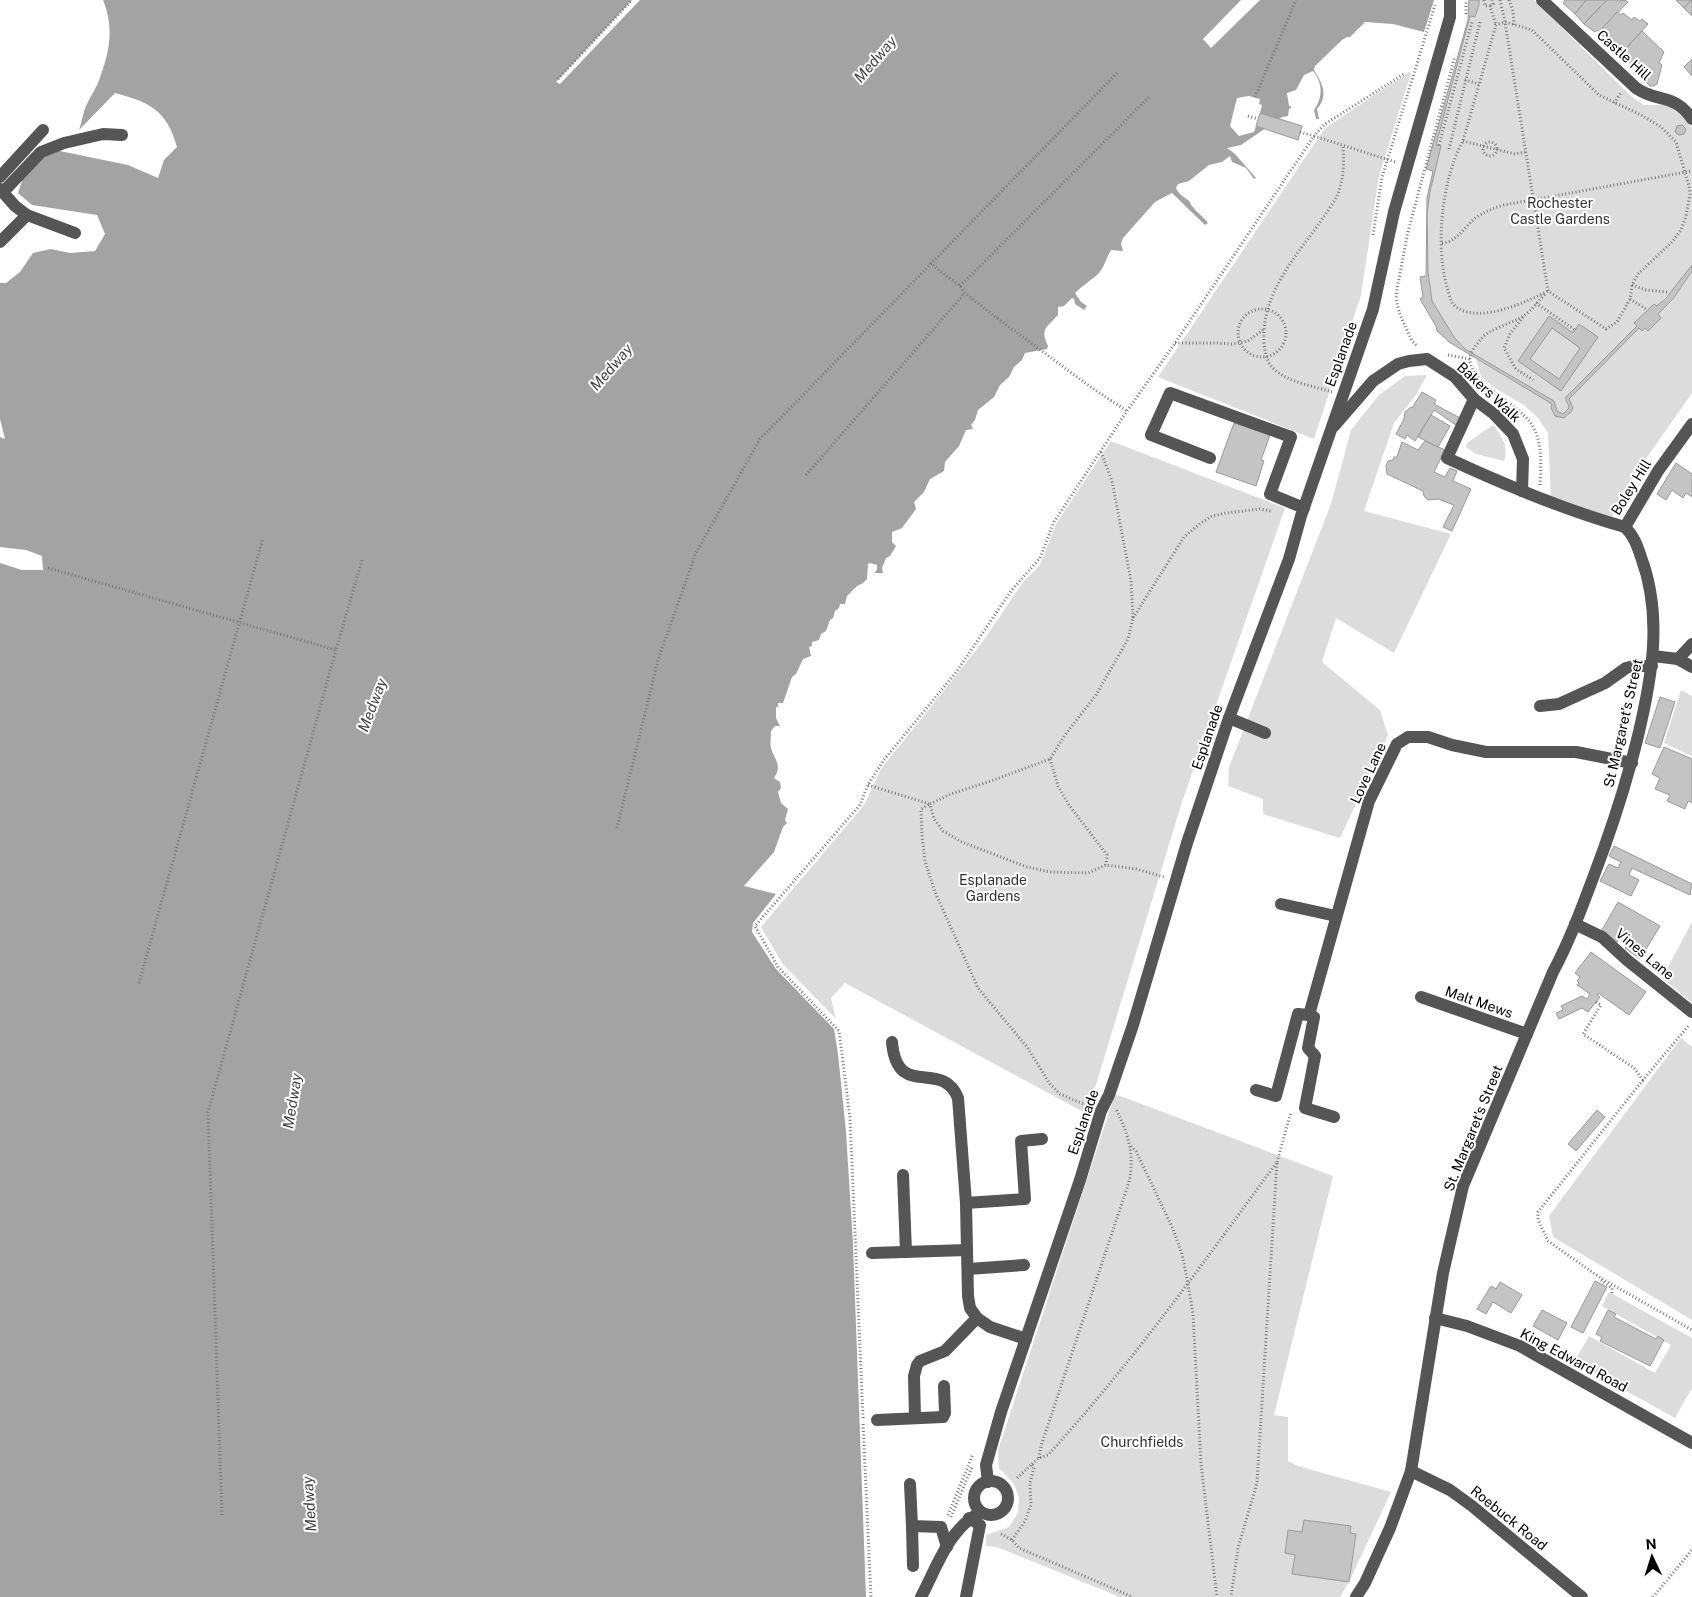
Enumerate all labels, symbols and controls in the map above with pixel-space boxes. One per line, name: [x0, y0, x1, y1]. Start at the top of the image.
street label: Castle Hill: [1594, 27, 1654, 83]
water label: Medway: [850, 32, 900, 86]
park label: Rochester Castle Gardens: [1510, 195, 1610, 227]
street label: Esplanade: [1322, 319, 1360, 389]
water label: Medway: [586, 340, 636, 394]
street label: Bakers Walk: [1454, 359, 1524, 425]
street label: Boley Hill: [1608, 456, 1654, 518]
street label: St Margaret's Street: [1600, 657, 1646, 789]
water label: Medway: [354, 676, 390, 734]
street label: Esplanade: [1188, 702, 1226, 772]
street label: Love Lane: [1347, 740, 1389, 806]
park label: Esplanade Gardens: [959, 872, 1027, 904]
street label: Vines Lane: [1613, 925, 1677, 983]
street label: Malt Mews: [1443, 983, 1515, 1021]
street label: St. Margaret's Street: [1440, 1063, 1506, 1193]
water label: Medway: [279, 1072, 305, 1130]
street label: Esplanade: [1064, 1087, 1102, 1157]
street label: King Edward Road: [1518, 1325, 1630, 1395]
park label: Churchfields: [1101, 1434, 1183, 1450]
water label: Medway: [299, 1475, 319, 1532]
street label: Roebuck Road: [1468, 1482, 1550, 1554]
north arrow: [1627, 1532, 1677, 1582]
text: N: [1645, 1536, 1657, 1552]

